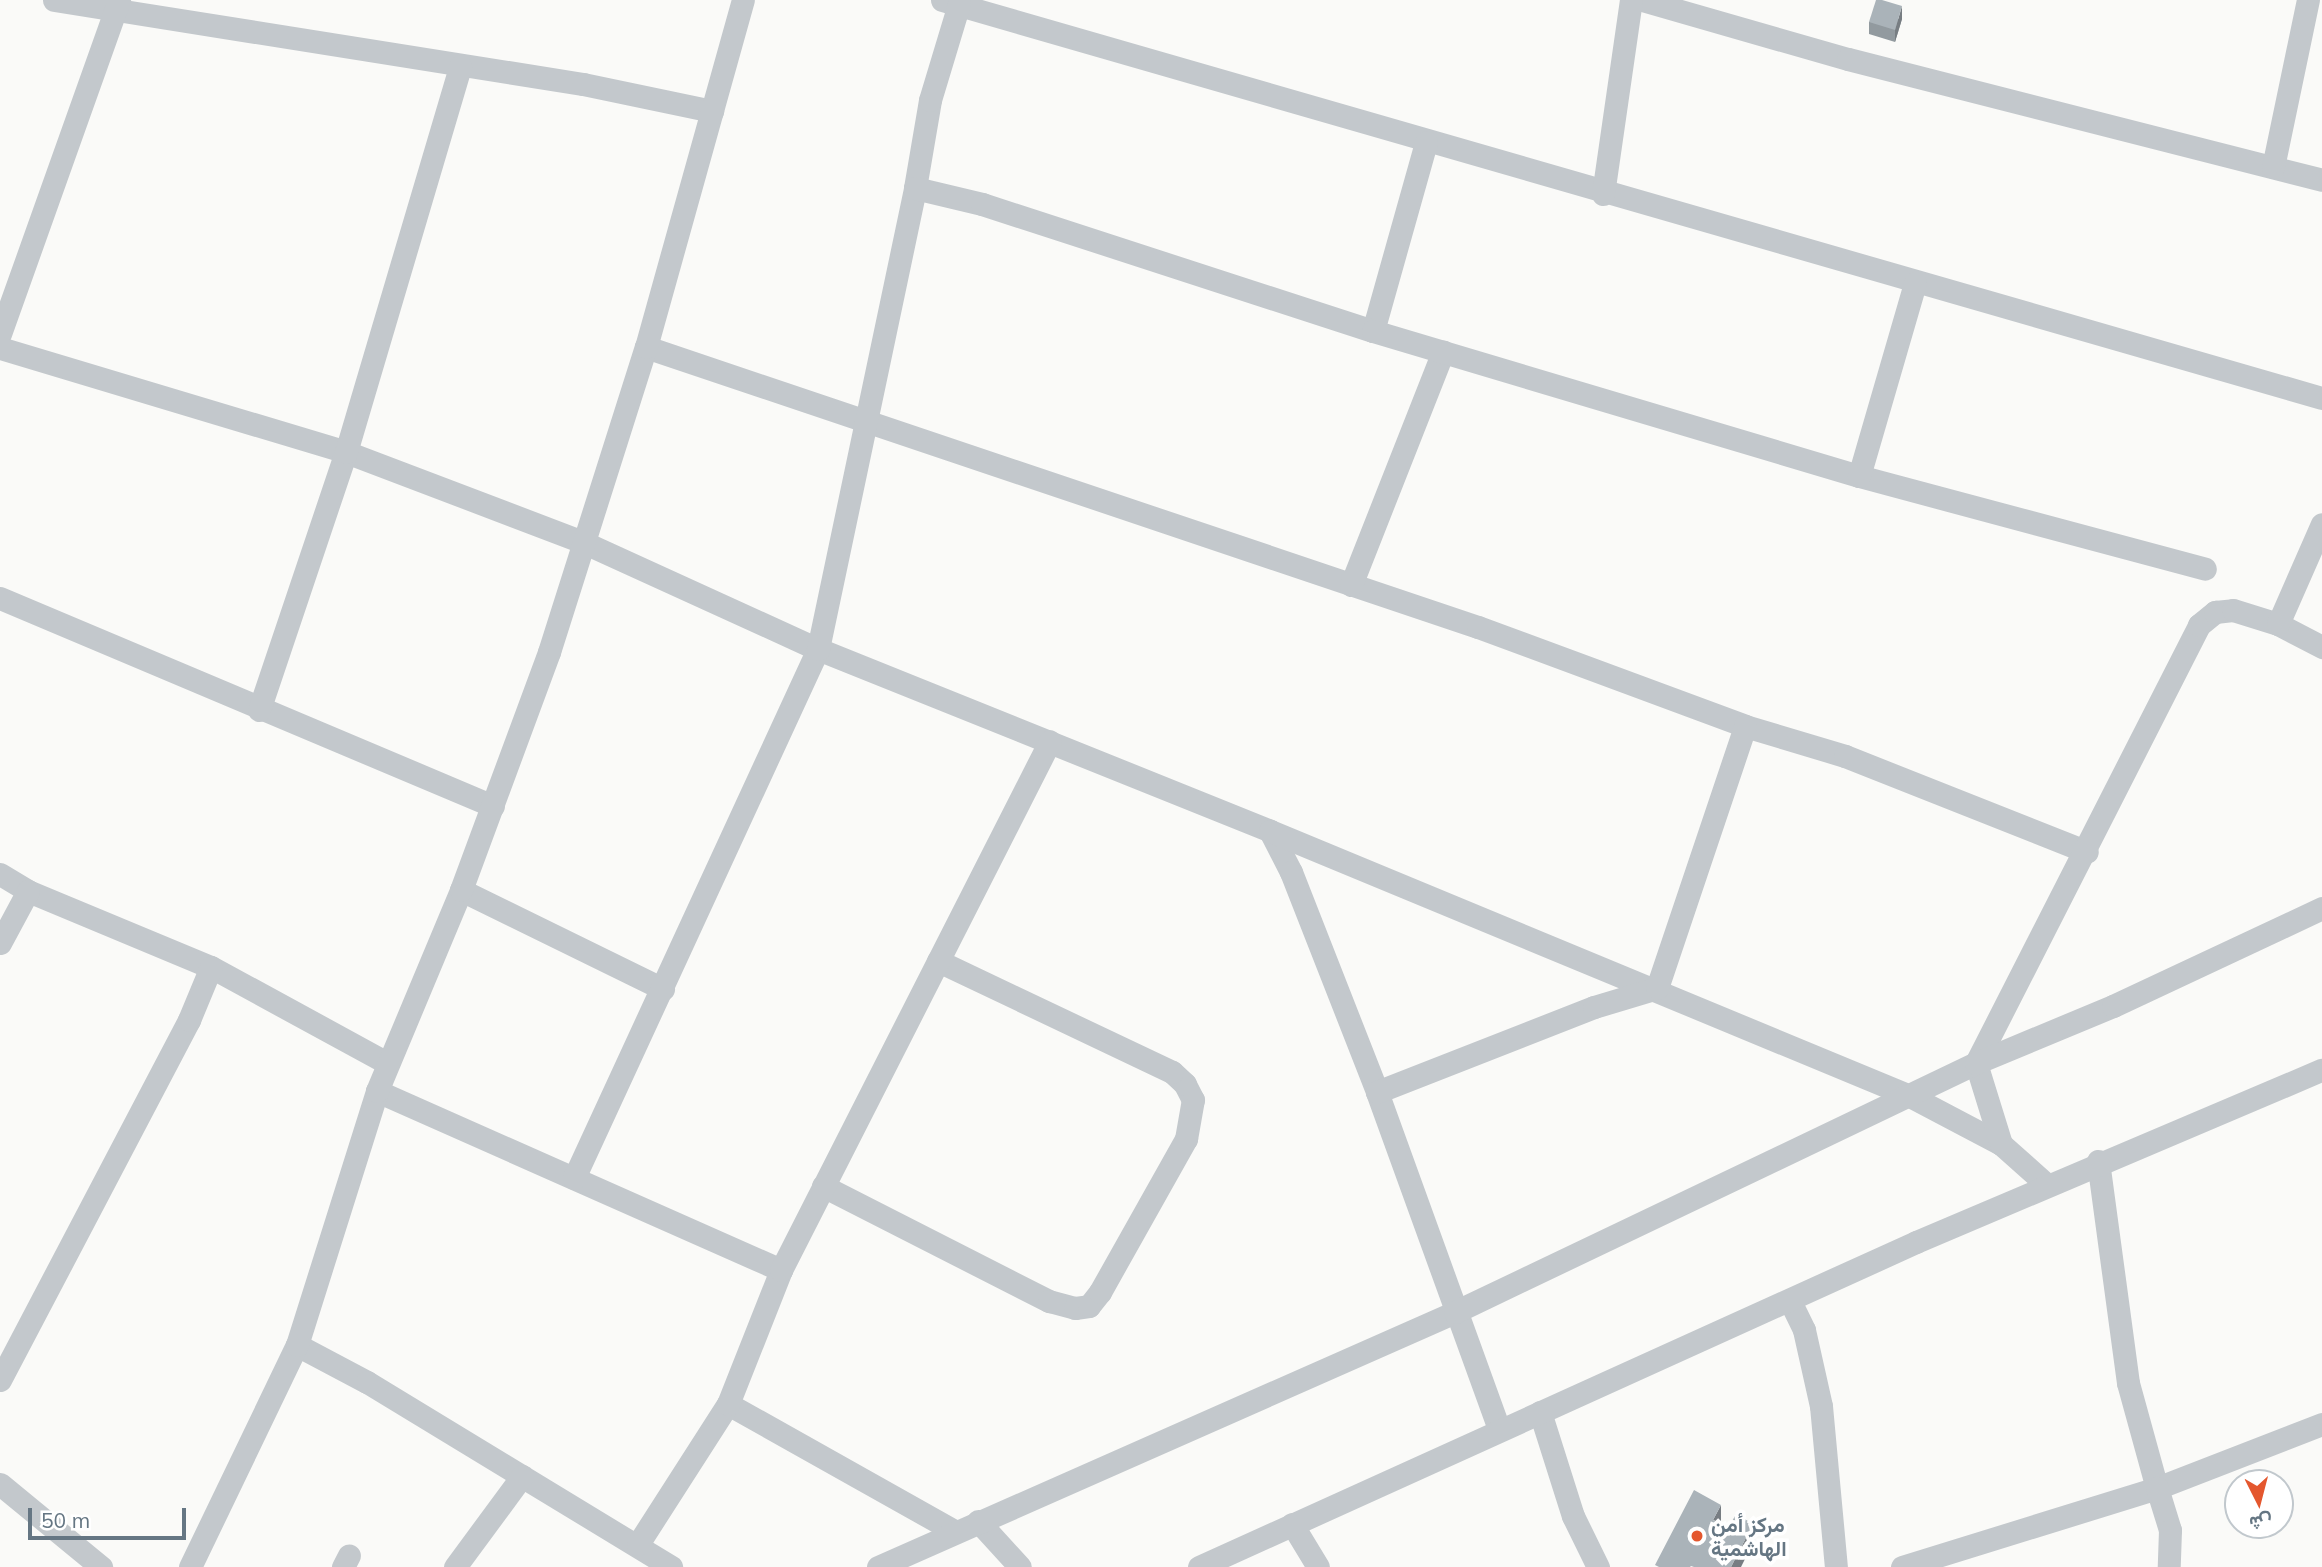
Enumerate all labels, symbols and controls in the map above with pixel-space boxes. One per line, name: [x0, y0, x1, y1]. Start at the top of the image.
north arrow: [2224, 1469, 2294, 1539]
scale bar: [32, 1494, 189, 1538]
text: 50 m: [41, 1507, 90, 1533]
text: ش: [2248, 1510, 2274, 1536]
place label: مركز أمن الهاشمية: [1711, 1511, 1787, 1561]
marker: مركز أمن الهاشمية: [1689, 1528, 1705, 1544]

